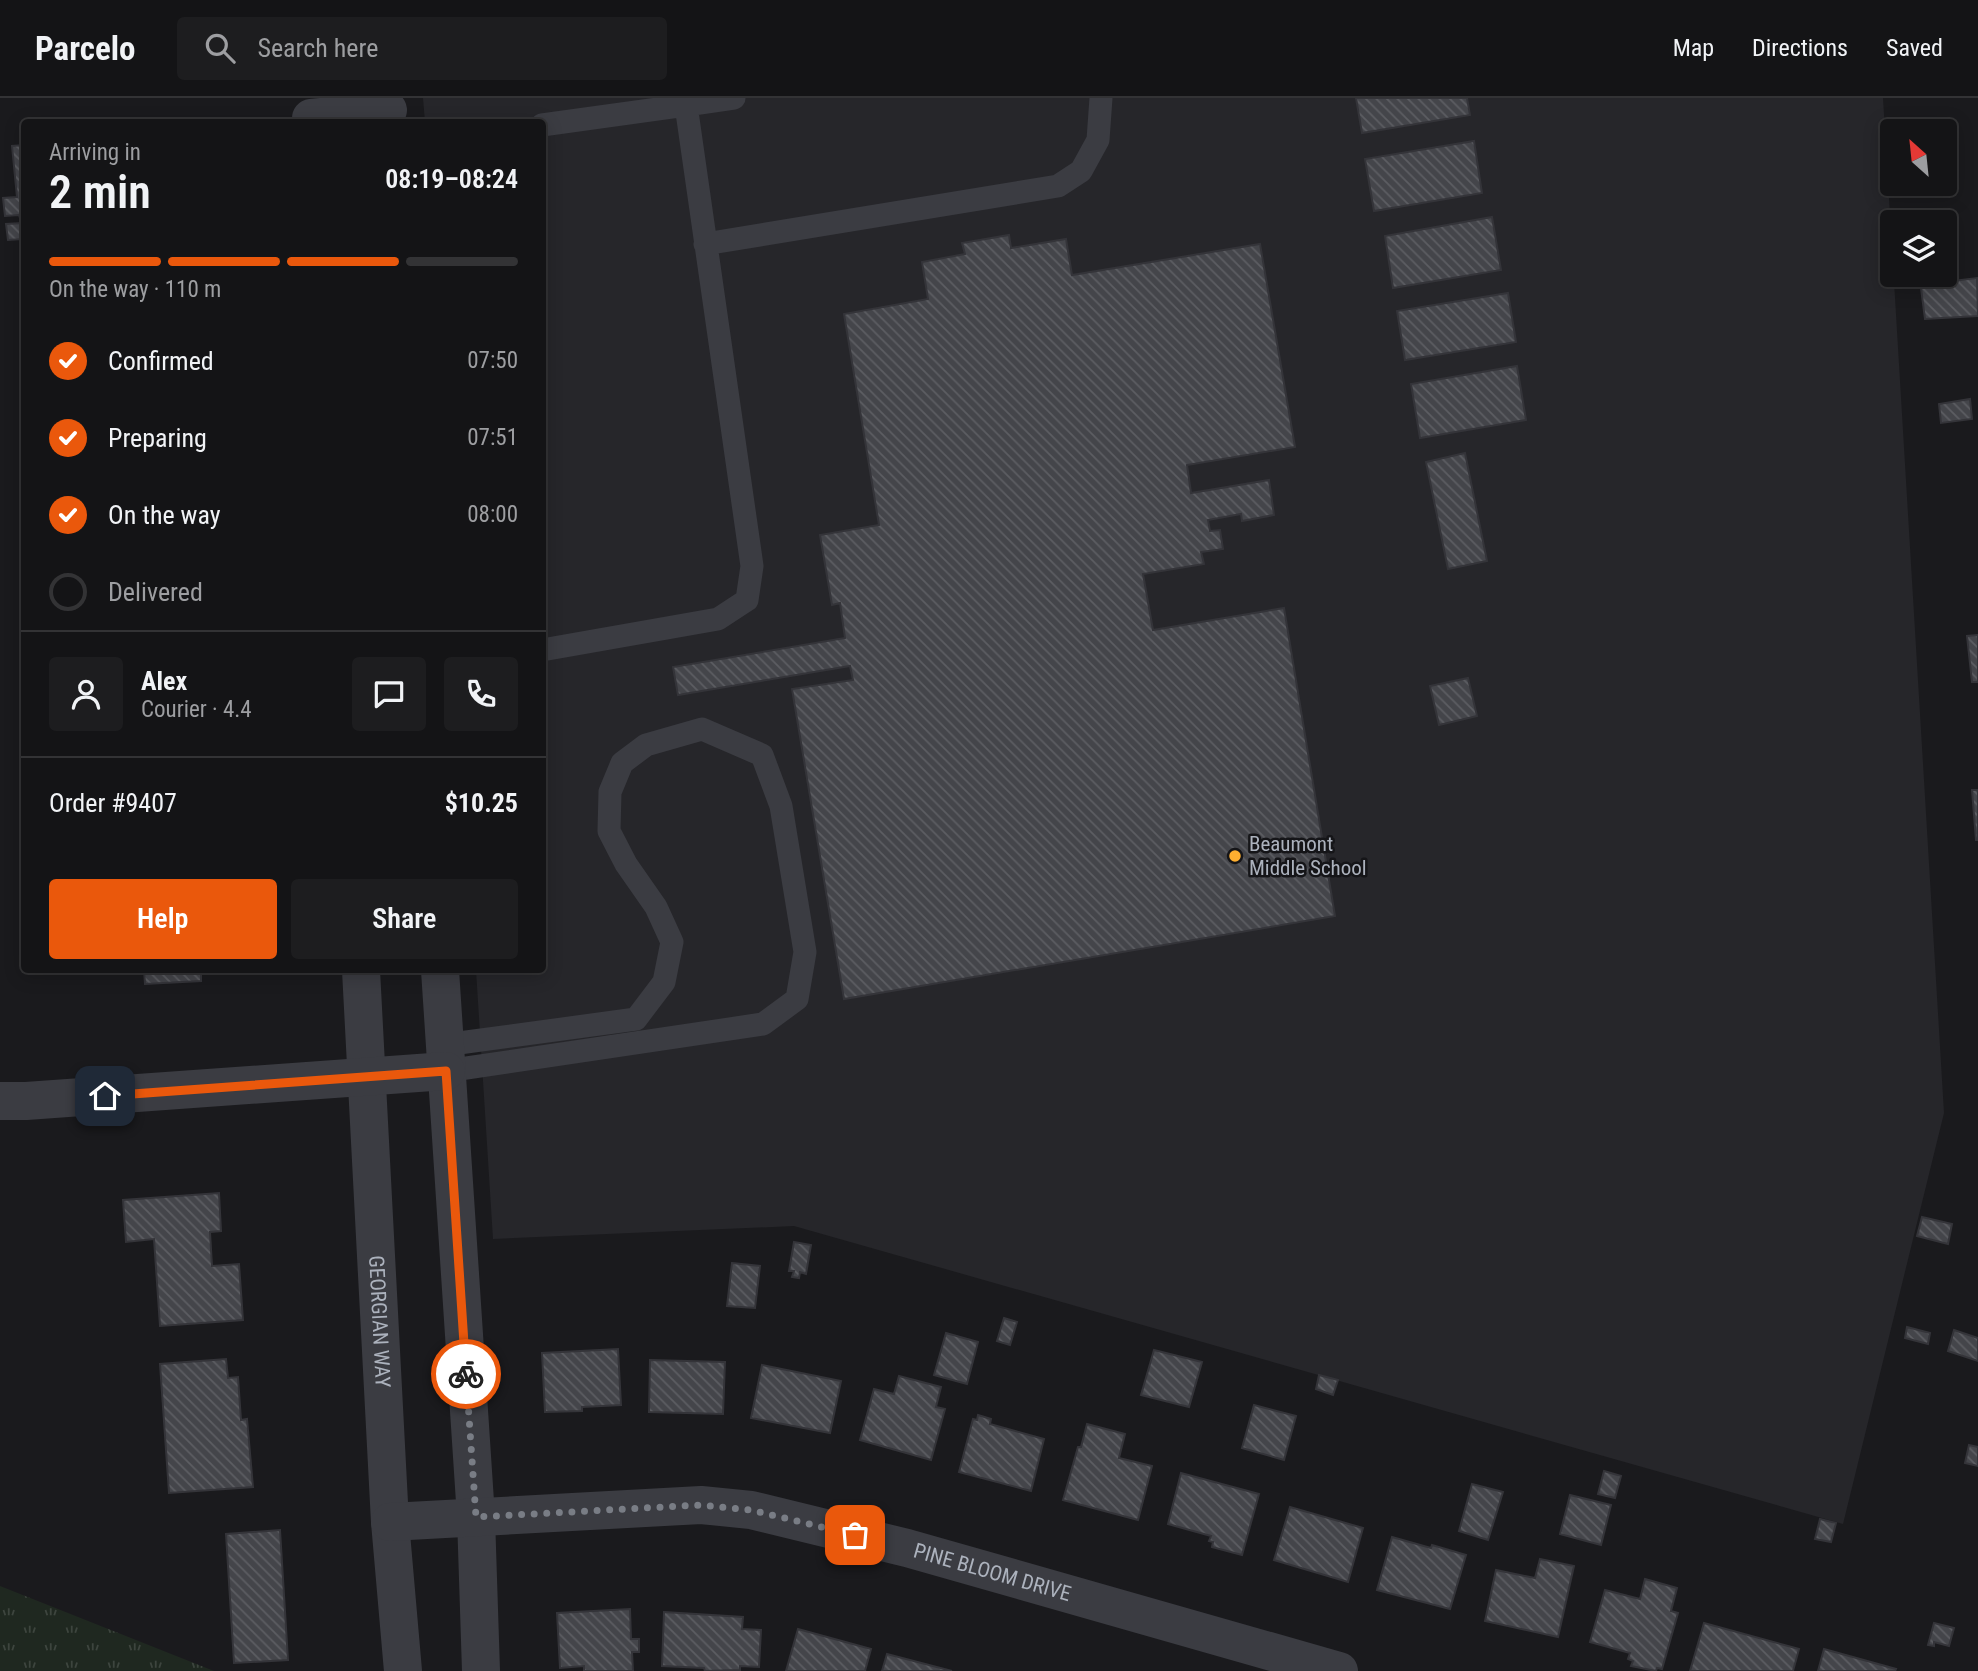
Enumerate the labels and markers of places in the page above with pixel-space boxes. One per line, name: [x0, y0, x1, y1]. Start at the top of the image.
place label: Beaumont Middle School: [1249, 832, 1367, 880]
marker: Beaumont Middle School: [1227, 848, 1243, 864]
pin: [75, 1066, 135, 1126]
pin: [825, 1505, 885, 1565]

